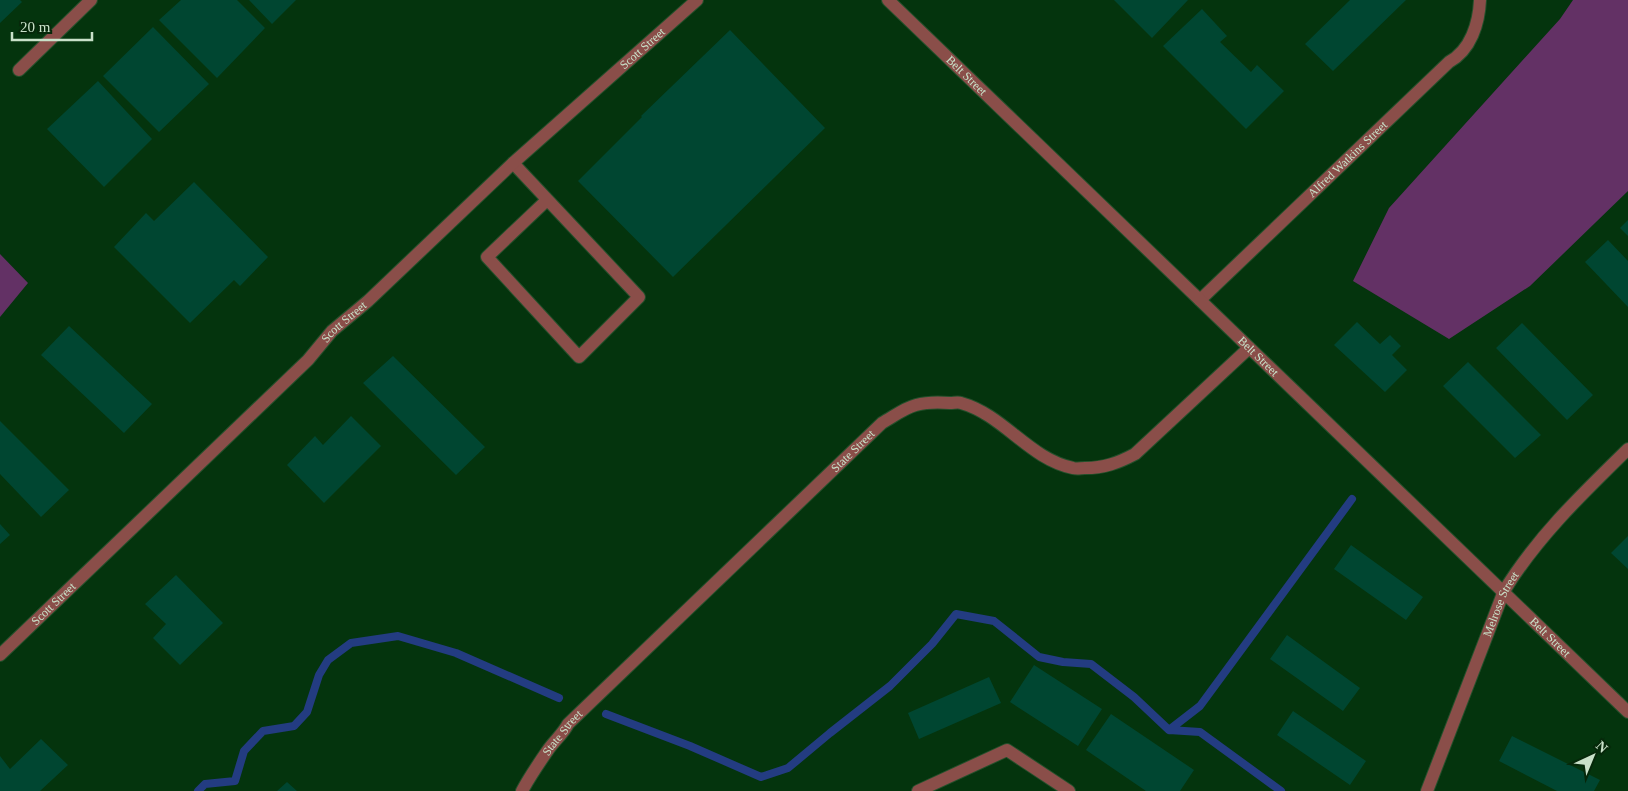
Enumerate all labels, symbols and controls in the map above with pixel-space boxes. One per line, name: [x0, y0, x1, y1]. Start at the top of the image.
scale bar: [12, 10, 92, 42]
text: 20 m: [20, 19, 51, 35]
street label: Scott Street: [617, 24, 668, 72]
street label: Belt Street: [943, 53, 990, 99]
street label: Alfred Watkins Street: [1305, 118, 1390, 200]
street label: Scott Street: [318, 298, 370, 345]
street label: Belt Street: [1235, 334, 1282, 380]
street label: State Street: [828, 426, 878, 475]
street label: Melrose Street: [1480, 568, 1522, 639]
street label: Scott Street: [28, 579, 79, 628]
street label: Belt Street: [1527, 614, 1574, 660]
street label: State Street: [539, 707, 586, 758]
north arrow: [1568, 731, 1618, 781]
text: N: [1593, 738, 1611, 756]

